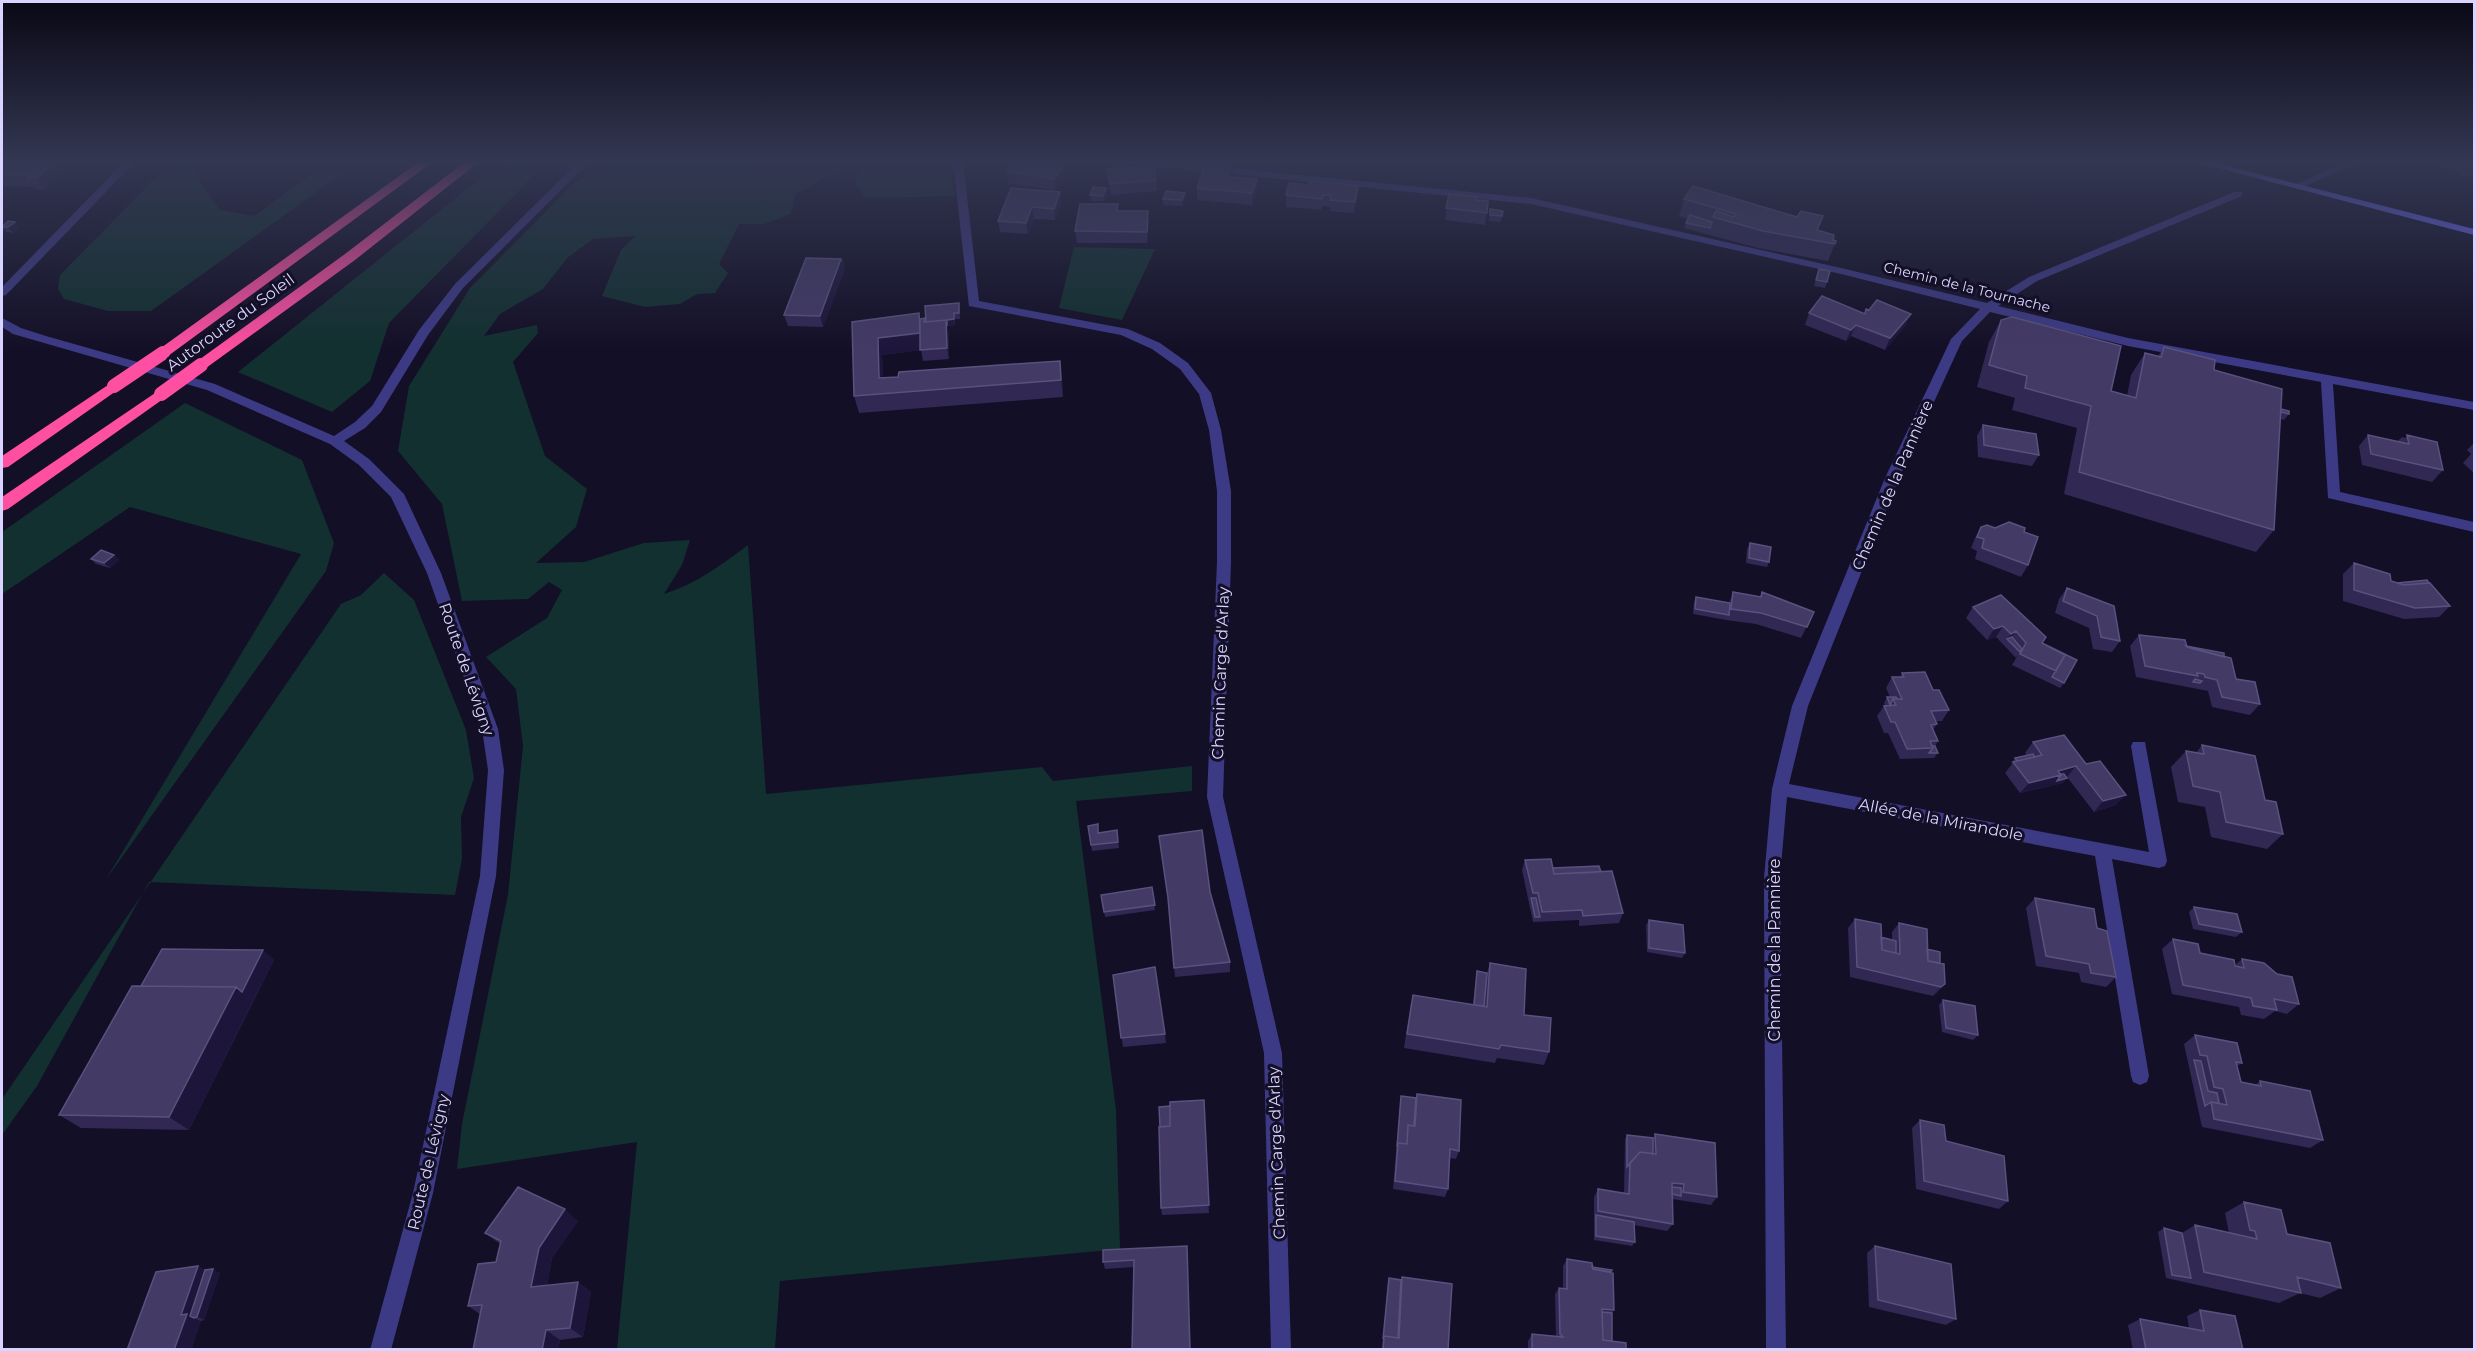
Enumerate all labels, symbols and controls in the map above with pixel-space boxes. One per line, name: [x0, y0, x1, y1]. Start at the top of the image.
street label: Chemin de la Tournache: [1882, 258, 2052, 316]
street label: Autoroute du Soleil: [163, 270, 298, 375]
street label: Chemin de la Pannière: [1848, 397, 1937, 573]
street label: Chemin Carge d'Arlay: [1208, 586, 1233, 760]
street label: Route de Lévigny: [435, 600, 498, 738]
street label: Allée de la Mirandole: [1857, 794, 2025, 845]
street label: Chemin de la Pannière: [1765, 859, 1784, 1041]
street label: Chemin Carge d'Arlay: [1264, 1066, 1289, 1240]
street label: Route de Lévigny: [404, 1092, 453, 1232]

